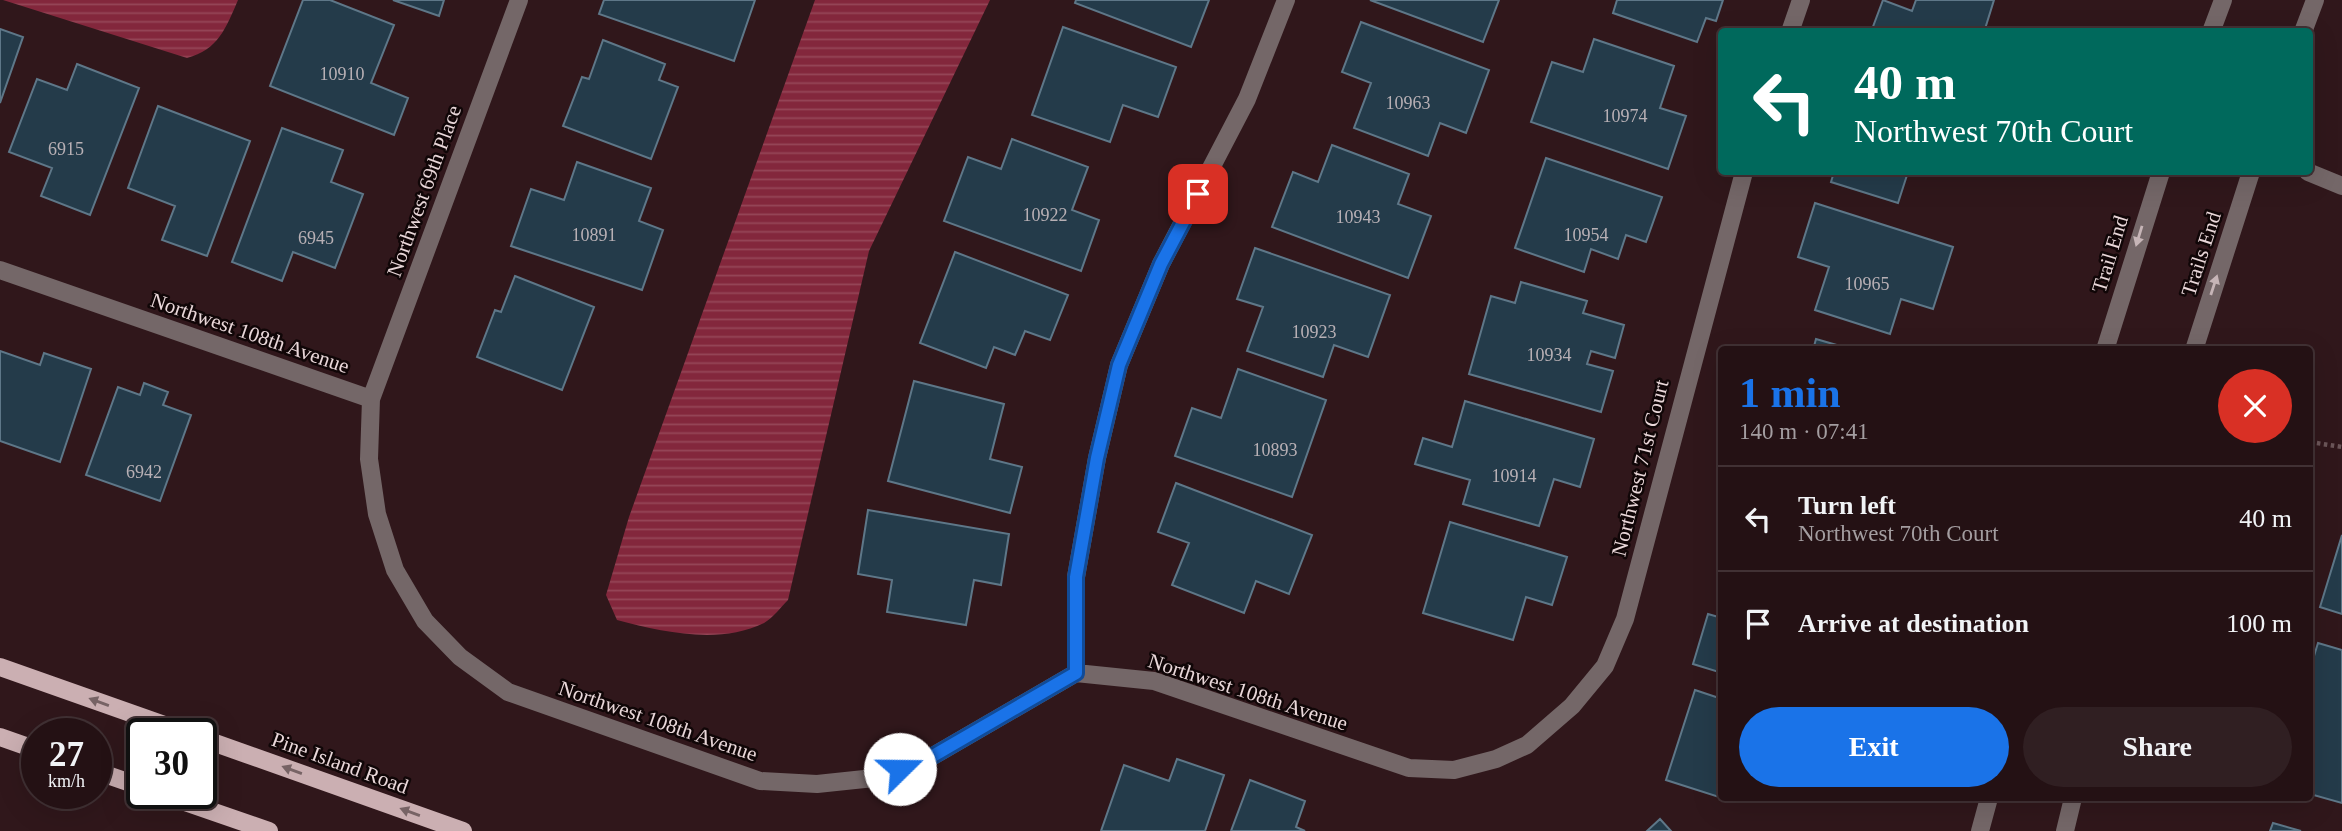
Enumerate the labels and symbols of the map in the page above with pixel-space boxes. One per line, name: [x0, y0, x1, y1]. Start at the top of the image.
house number: 10910: [320, 64, 365, 84]
house number: 10963: [1386, 93, 1431, 113]
street label: Northwest 69th Place: [382, 102, 466, 280]
house number: 10974: [1603, 106, 1648, 126]
house number: 6915: [48, 139, 84, 159]
pin: [1168, 164, 1228, 224]
house number: 10922: [1023, 205, 1068, 225]
house number: 10943: [1336, 207, 1381, 227]
street label: Trails End: [2176, 208, 2226, 299]
street label: Trail End: [2087, 212, 2133, 295]
house number: 10891: [572, 225, 617, 245]
house number: 10954: [1564, 225, 1609, 245]
one-way arrow: [2134, 226, 2144, 247]
house number: 6945: [298, 228, 334, 248]
house number: 10965: [1845, 274, 1890, 294]
one-way arrow: [2209, 274, 2220, 295]
street label: Northwest 108th Avenue: [148, 288, 352, 378]
house number: 10923: [1292, 322, 1337, 342]
house number: 10934: [1527, 345, 1572, 365]
street label: Northwest 71st Court: [1606, 377, 1674, 559]
house number: 10893: [1253, 440, 1298, 460]
house number: 6942: [126, 462, 162, 482]
house number: 10914: [1492, 466, 1537, 486]
street label: Northwest 108th Avenue: [1145, 648, 1351, 736]
street label: Northwest 108th Avenue: [556, 676, 760, 766]
one-way arrow: [89, 696, 110, 707]
speed limit sign: 30: [126, 718, 217, 809]
street label: Pine Island Road: [268, 727, 412, 799]
position arrow: [863, 732, 937, 806]
one-way arrow: [281, 765, 302, 776]
one-way arrow: [399, 806, 420, 817]

